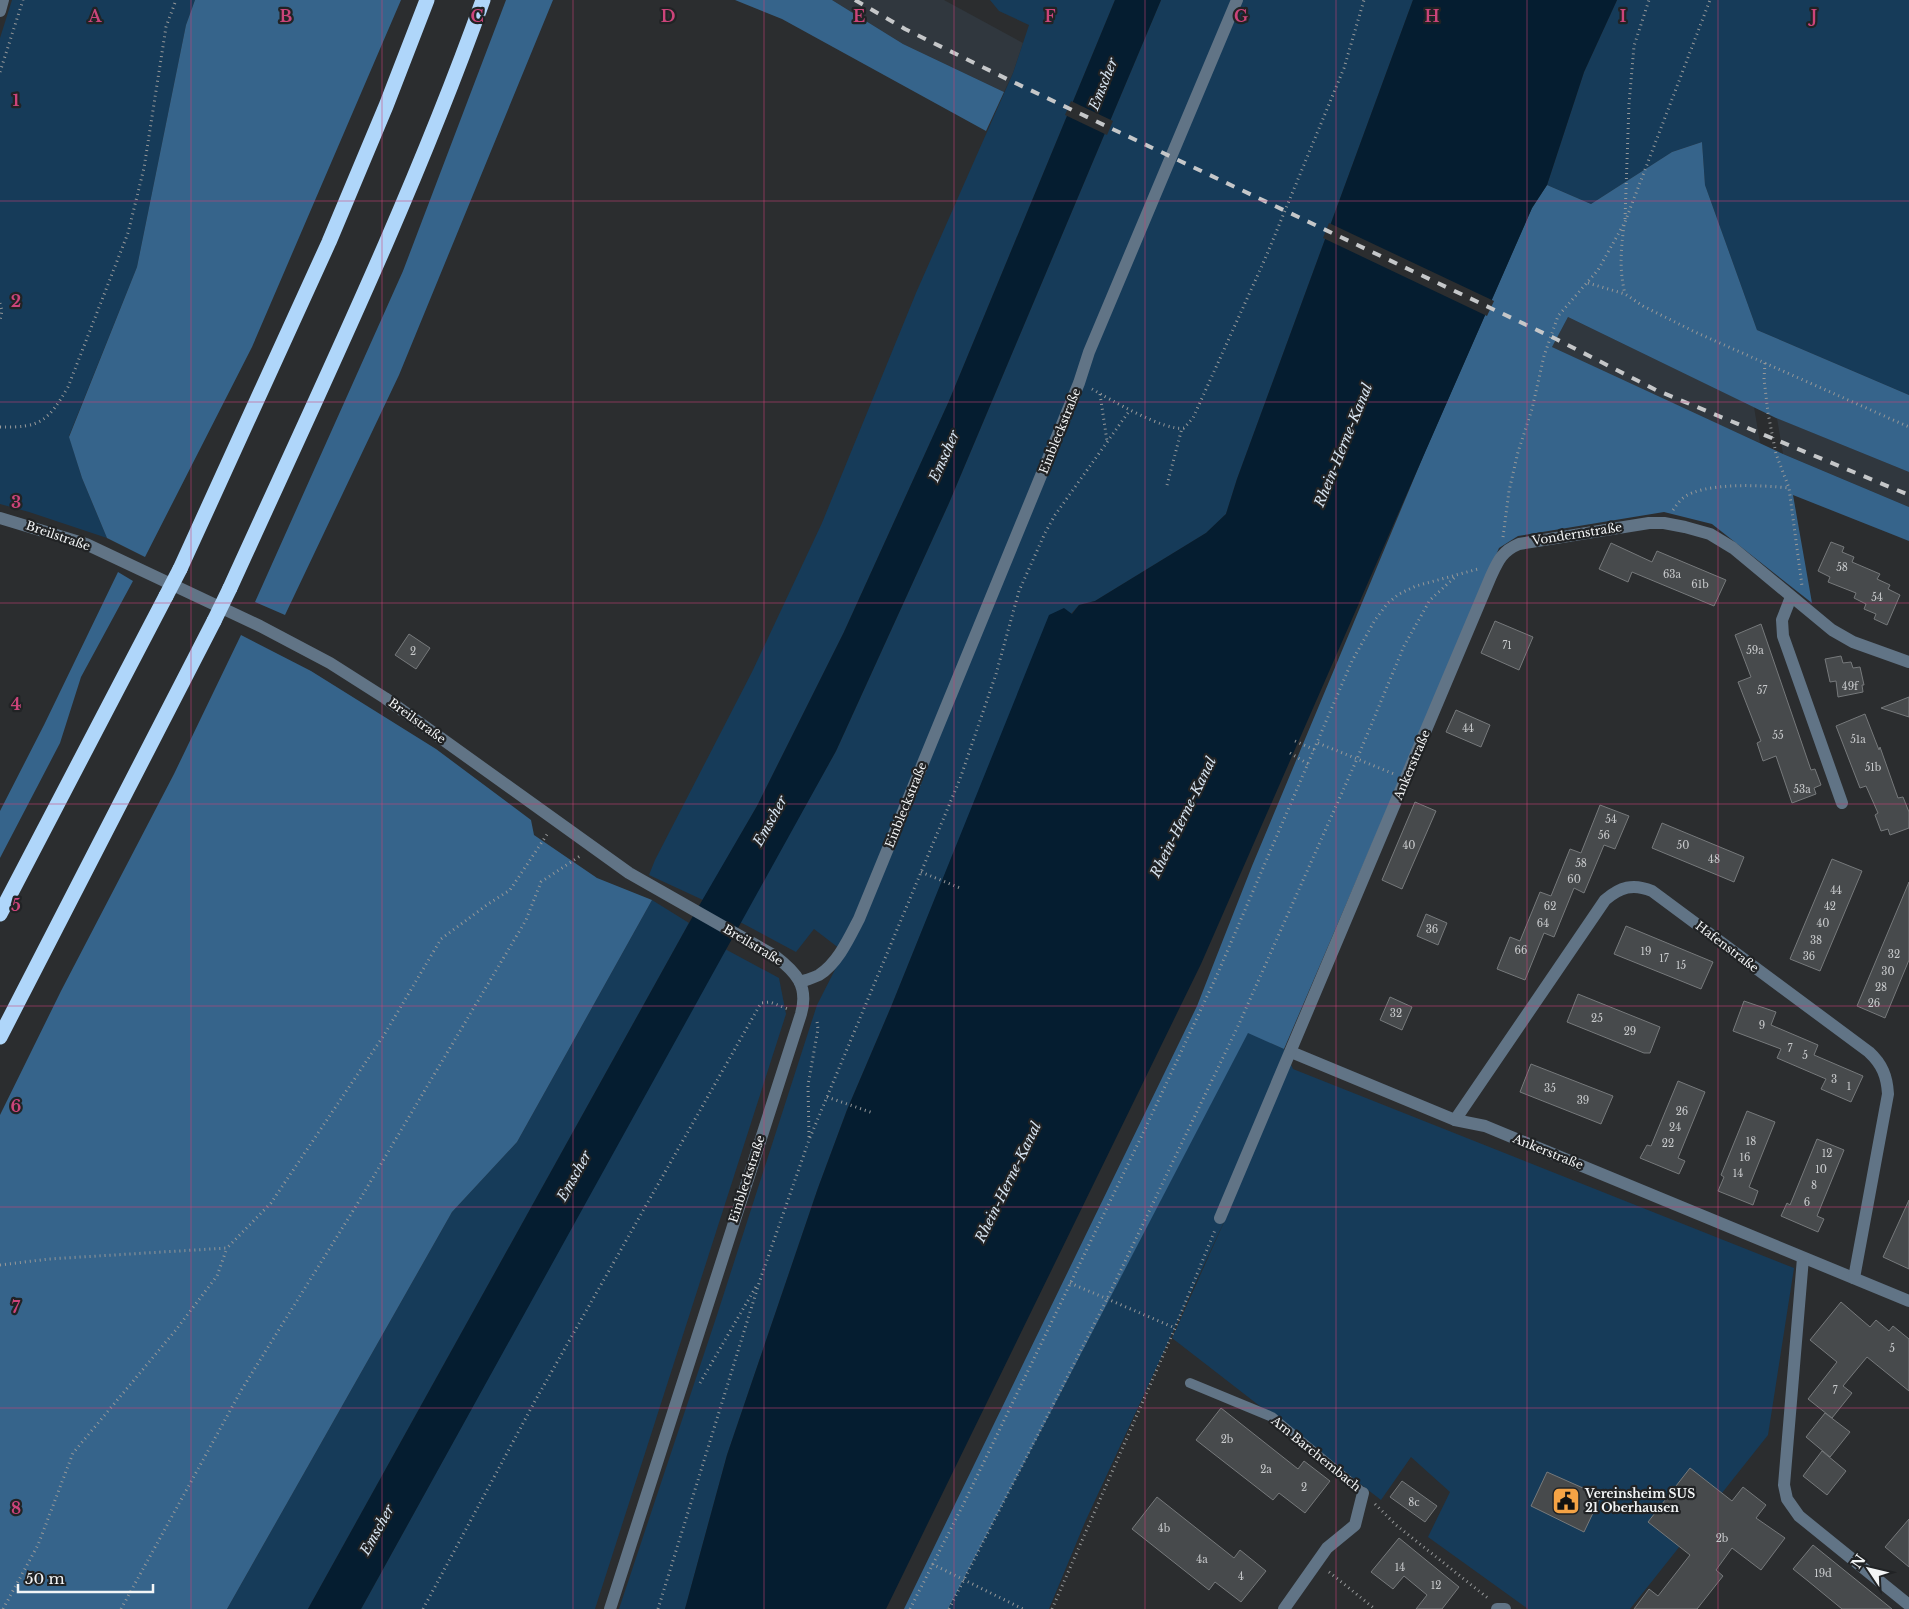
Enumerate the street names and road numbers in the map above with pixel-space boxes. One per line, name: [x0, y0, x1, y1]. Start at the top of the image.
street label: Einbleckstraße: [1036, 386, 1084, 476]
street label: Breilstraße: [24, 518, 92, 554]
street label: Vondernstraße: [1530, 519, 1623, 548]
street label: Breilstraße: [386, 695, 449, 746]
street label: Ankerstraße: [1390, 727, 1433, 803]
street label: Einbleckstraße: [882, 760, 930, 850]
street label: Hafenstraße: [1693, 918, 1762, 975]
street label: Breilstraße: [721, 921, 786, 968]
street label: Ankerstraße: [1510, 1130, 1586, 1172]
street label: Einbleckstraße: [725, 1133, 768, 1224]
street label: Am Barchembach: [1268, 1412, 1364, 1494]

